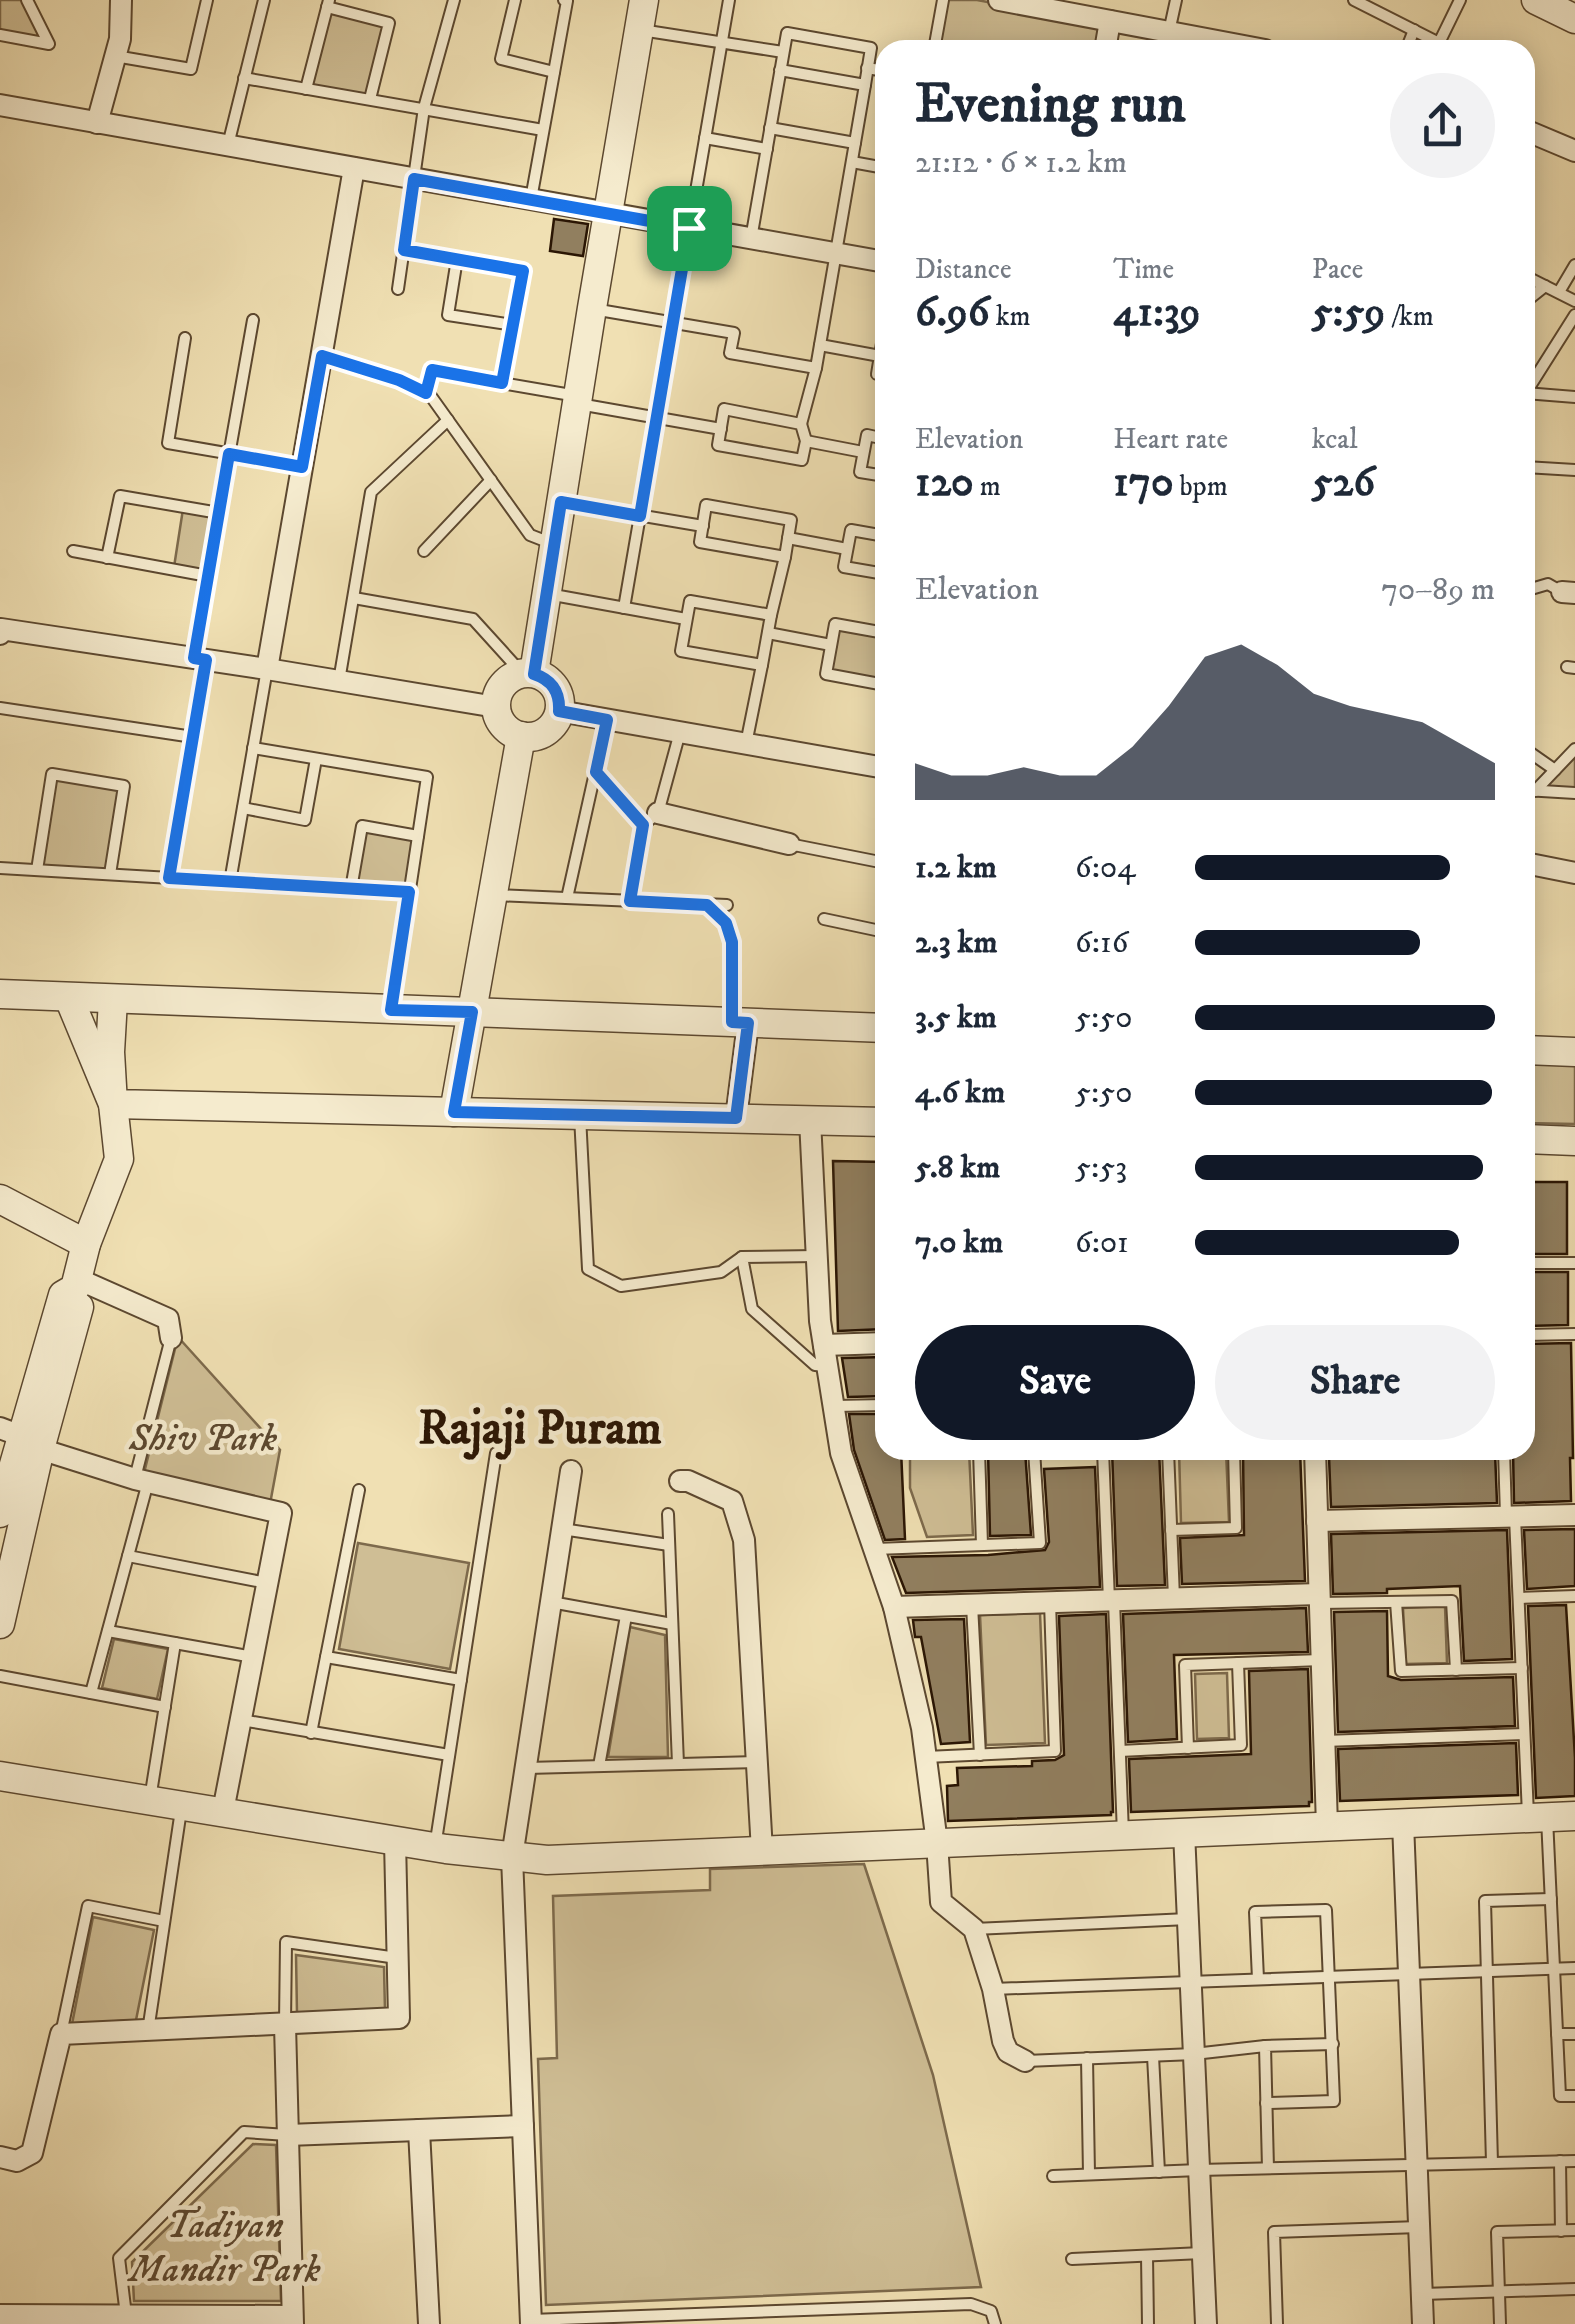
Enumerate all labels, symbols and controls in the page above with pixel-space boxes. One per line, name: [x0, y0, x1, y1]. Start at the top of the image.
text: Evening run: [915, 71, 1186, 140]
button: share: [1390, 73, 1495, 178]
text: 21:12 · 6 × 1.2 km: [915, 143, 1127, 183]
pin: [647, 186, 732, 271]
icon: arrive: [662, 201, 717, 256]
text: Distance: [915, 252, 1011, 287]
text: Time: [1113, 252, 1174, 287]
text: Pace: [1312, 252, 1363, 287]
text: 6.96: [915, 287, 990, 339]
text: 41:39: [1113, 287, 1201, 339]
text: 5:59: [1312, 287, 1385, 339]
text: km: [990, 299, 1031, 334]
text: /km: [1385, 299, 1434, 334]
text: Elevation: [915, 422, 1023, 457]
text: Heart rate: [1113, 422, 1228, 457]
text: kcal: [1312, 422, 1358, 457]
text: 120: [915, 457, 974, 509]
text: 170: [1113, 457, 1173, 509]
text: 526: [1312, 457, 1375, 509]
text: m: [974, 469, 1001, 504]
text: bpm: [1173, 469, 1228, 504]
text: Elevation: [915, 570, 1039, 610]
text: 70–89 m: [1381, 570, 1495, 610]
text: 1.2 km: [915, 848, 997, 888]
text: 6:04: [1075, 848, 1136, 888]
text: 2.3 km: [915, 923, 997, 963]
text: 6:16: [1075, 923, 1128, 963]
text: 3.5 km: [915, 998, 997, 1038]
text: 5:50: [1075, 998, 1132, 1038]
text: 4.6 km: [915, 1073, 1005, 1113]
text: 5:50: [1075, 1073, 1132, 1113]
text: 5.8 km: [915, 1148, 1000, 1188]
text: 5:53: [1075, 1148, 1127, 1188]
text: 7.0 km: [915, 1223, 1003, 1263]
text: 6:01: [1075, 1223, 1129, 1263]
button: Save: [915, 1325, 1195, 1440]
button: Share: [1215, 1325, 1495, 1440]
district label: Rajaji Puram: [418, 1399, 662, 1460]
park label: Shiv Park: [128, 1415, 277, 1463]
park label: Tadiyan Mandir Park: [126, 2202, 321, 2294]

